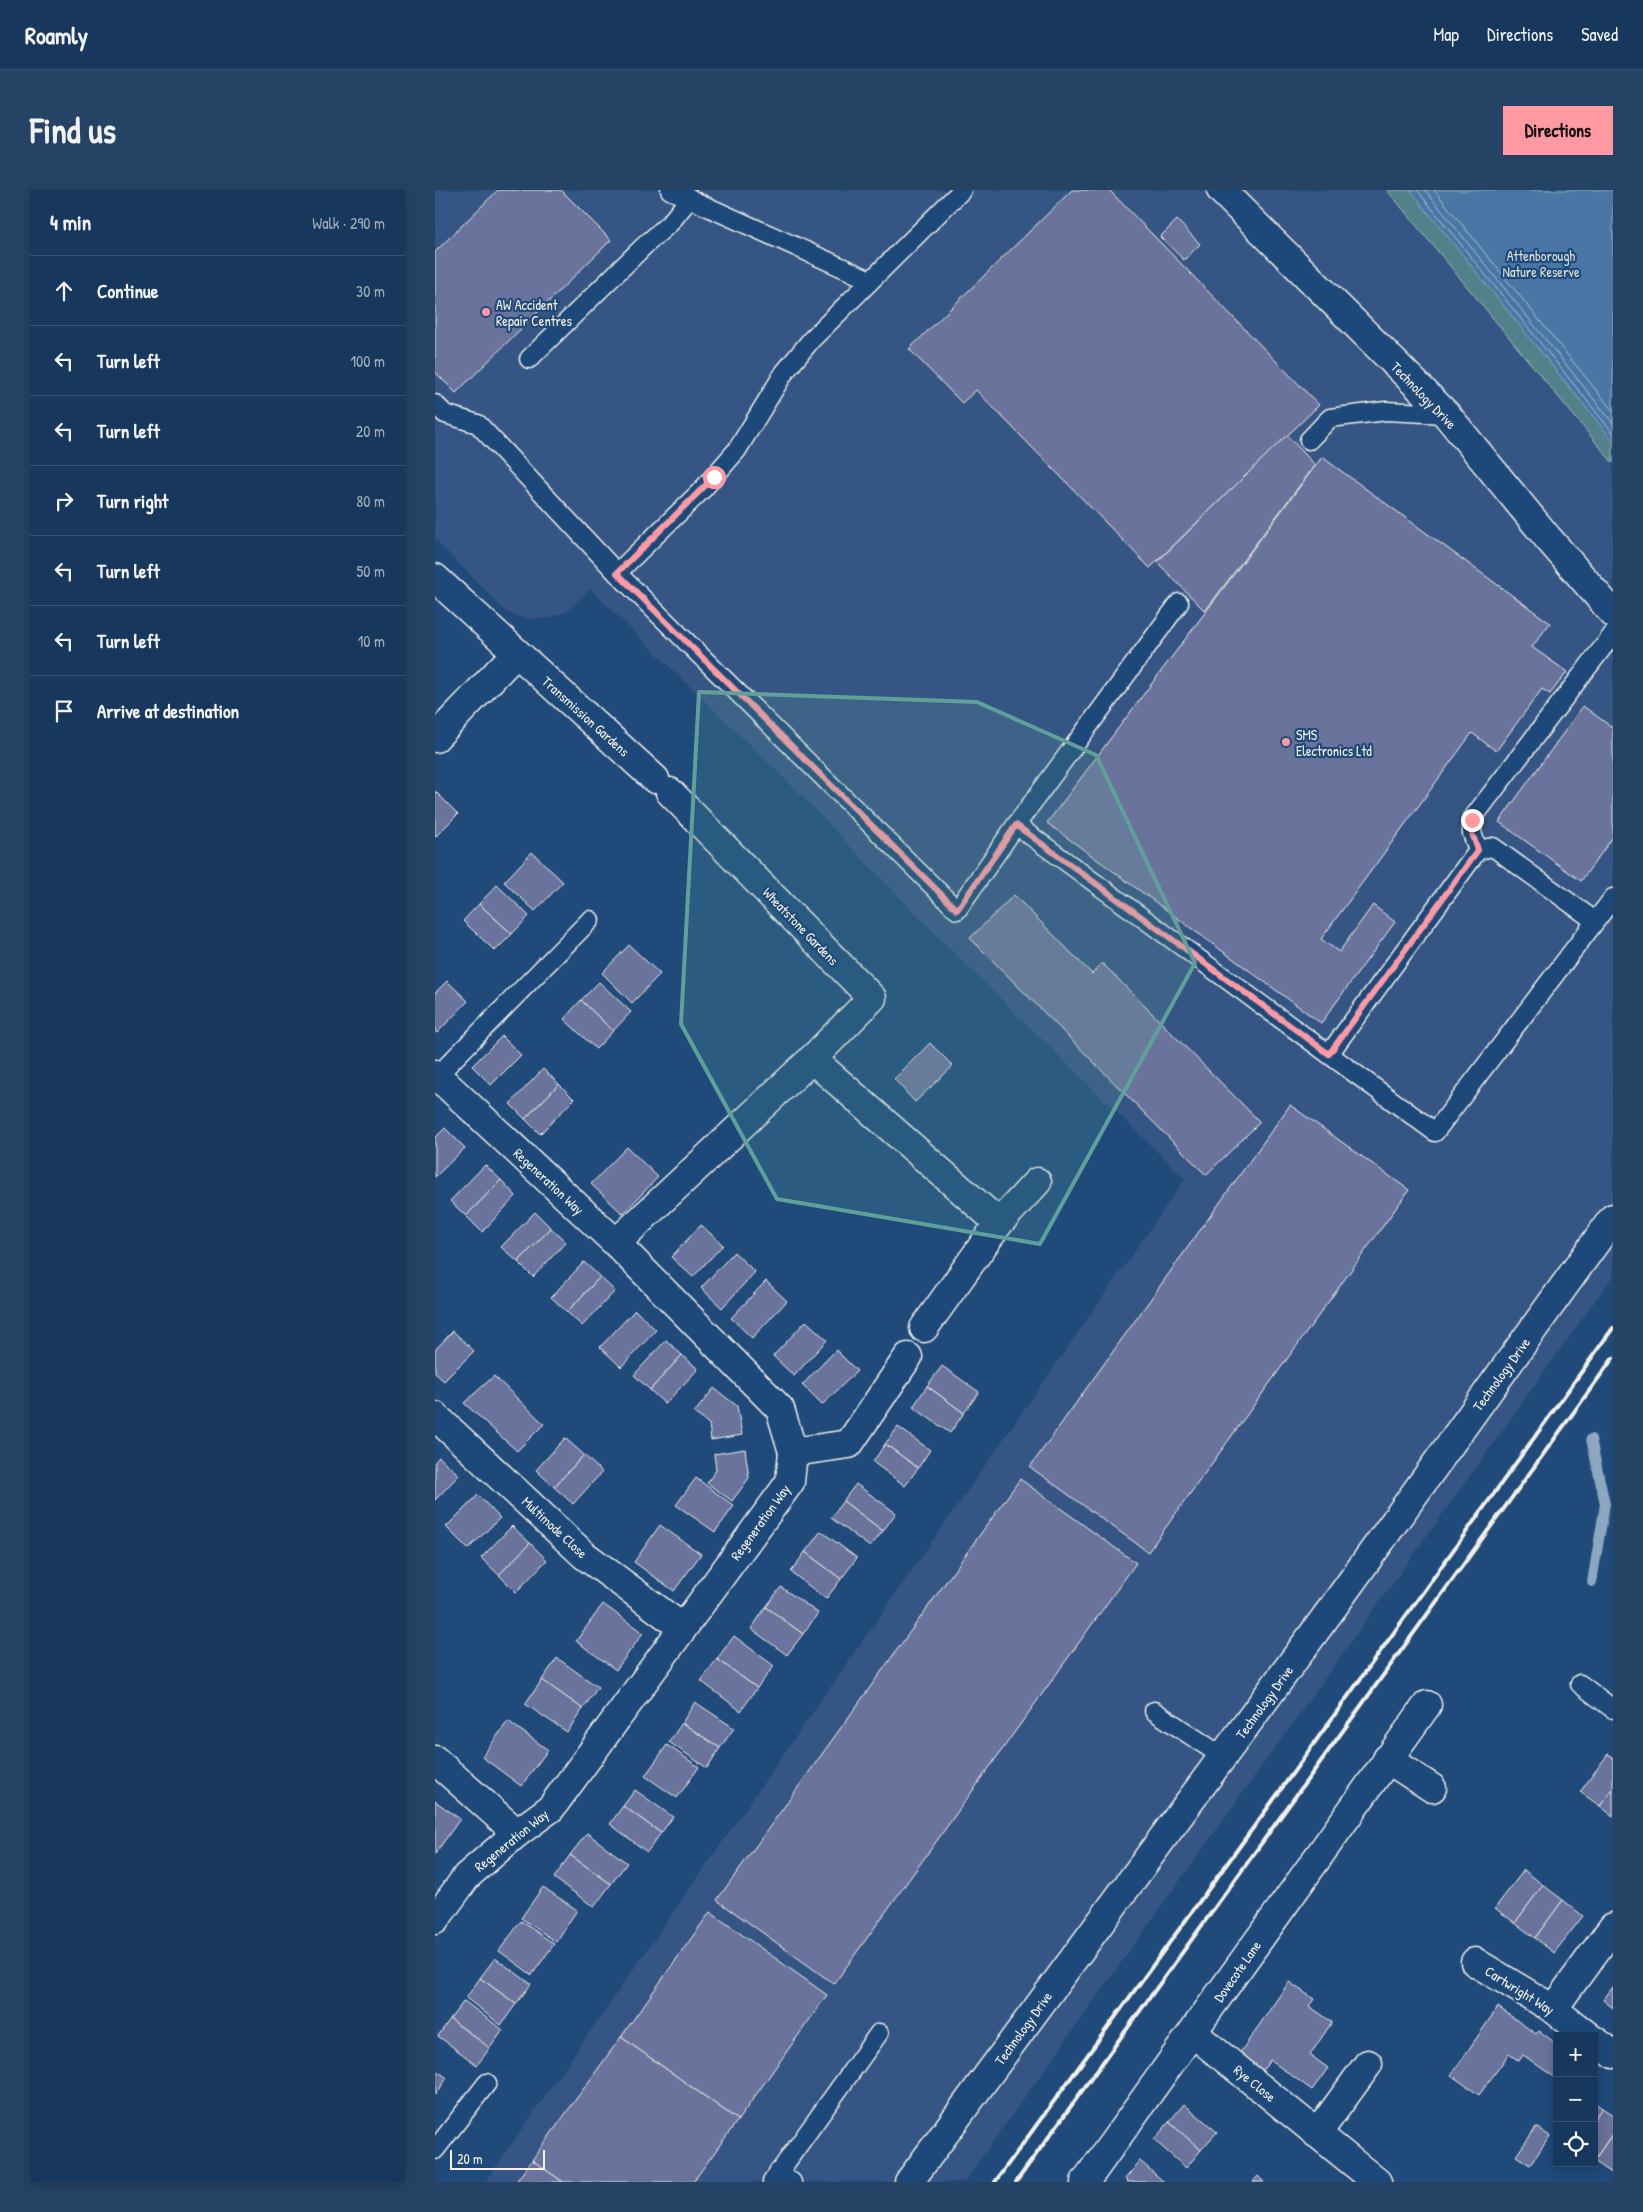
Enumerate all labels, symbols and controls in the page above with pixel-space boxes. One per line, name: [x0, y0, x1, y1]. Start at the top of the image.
text: Roamly: [25, 19, 88, 51]
text: Map: [1434, 22, 1459, 47]
text: Directions: [1487, 22, 1553, 47]
text: Saved: [1581, 22, 1618, 47]
button: Directions: [1503, 106, 1613, 155]
text: Find us: [30, 107, 116, 154]
text: 4 min: [50, 208, 91, 237]
text: Walk · 290 m: [312, 212, 385, 234]
park label: Attenborough Nature Reserve: [1503, 246, 1580, 281]
icon: ahead: [50, 277, 78, 305]
text: Continue: [97, 278, 158, 304]
text: 30 m: [356, 280, 385, 302]
place label: AW Accident Repair Centres: [496, 295, 572, 331]
marker: AW Accident Repair Centres: [480, 306, 492, 318]
icon: left: [50, 347, 78, 375]
text: Turn left: [97, 348, 160, 374]
text: 100 m: [350, 350, 385, 372]
street label: Technology Drive: [1386, 357, 1461, 434]
icon: left: [50, 417, 78, 445]
text: Turn left: [97, 418, 160, 444]
text: 20 m: [356, 420, 385, 442]
route start: [703, 466, 726, 489]
icon: right: [50, 487, 78, 515]
text: Turn right: [97, 488, 168, 514]
text: 80 m: [356, 490, 385, 512]
icon: left: [50, 557, 78, 585]
text: Turn left: [97, 558, 160, 584]
text: 50 m: [357, 560, 385, 582]
icon: left: [50, 627, 78, 655]
text: Turn left: [97, 628, 160, 654]
text: 10 m: [357, 630, 385, 652]
street label: Transmission Gardens: [538, 672, 634, 760]
icon: arrive: [50, 697, 78, 725]
text: Arrive at destination: [97, 698, 239, 724]
place label: SMS Electronics Ltd: [1296, 725, 1372, 760]
marker: SMS Electronics Ltd: [1280, 736, 1292, 748]
route end: [1461, 809, 1484, 832]
street label: Wheatstone Gardens: [759, 883, 843, 969]
street label: Regeneration Way: [509, 1143, 588, 1219]
street label: Technology Drive: [1468, 1333, 1535, 1415]
street label: Regeneration Way: [726, 1480, 795, 1564]
street label: Multimode Close: [518, 1492, 592, 1563]
street label: Technology Drive: [1231, 1661, 1298, 1743]
street label: Regeneration Way: [470, 1804, 553, 1876]
street label: Dovecote Lane: [1209, 1936, 1265, 2005]
street label: Cartwright Way: [1481, 1961, 1558, 2020]
street label: Technology Drive: [990, 1987, 1057, 2069]
map controls: [1553, 2032, 1598, 2167]
button: +: [1553, 2032, 1598, 2077]
street label: Rye Close: [1229, 2060, 1280, 2107]
button: −: [1553, 2077, 1598, 2122]
button: locate: [1553, 2122, 1598, 2167]
scale bar: [450, 2147, 545, 2170]
text: 20 m: [457, 2149, 483, 2168]

